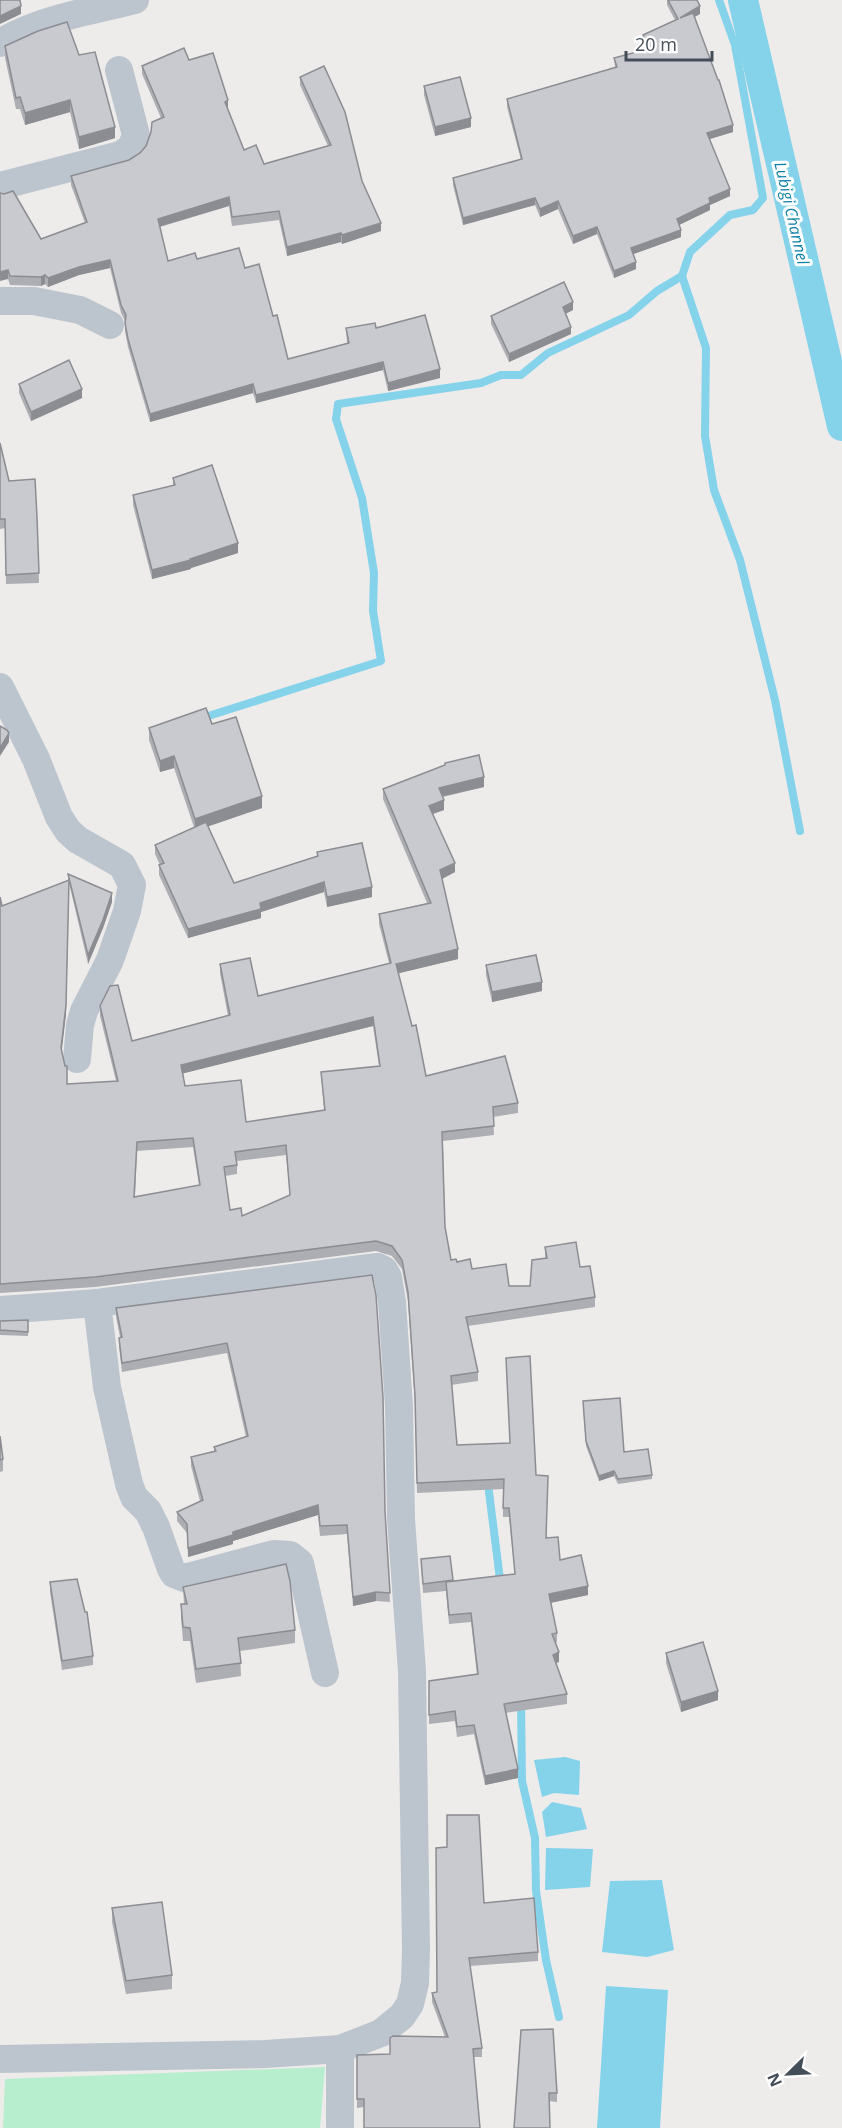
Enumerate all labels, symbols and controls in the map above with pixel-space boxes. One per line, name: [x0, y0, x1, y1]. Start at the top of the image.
scale bar: [626, 24, 712, 62]
text: 20 m: [635, 32, 677, 56]
water label: Lubigi Channel: [769, 159, 815, 267]
north arrow: [758, 2044, 818, 2104]
text: N: [762, 2070, 787, 2091]

